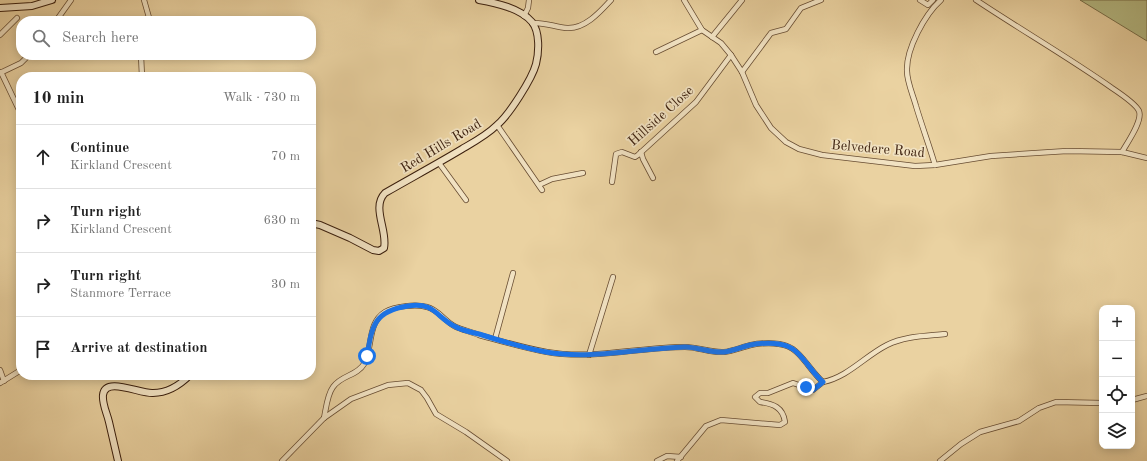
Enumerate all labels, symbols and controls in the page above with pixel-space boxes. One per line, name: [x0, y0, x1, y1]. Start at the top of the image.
search box: [16, 16, 316, 60]
icon: search: [30, 27, 52, 49]
text: Search here: [62, 31, 139, 46]
street label: Hillside Close: [626, 83, 696, 149]
text: 10 min: [32, 90, 85, 107]
text: Walk · 730 m: [223, 91, 300, 104]
street label: Red Hills Road: [398, 116, 484, 176]
street label: Belvedere Road: [831, 138, 925, 160]
text: Continue: [70, 141, 129, 156]
icon: ahead: [32, 146, 54, 168]
text: 70 m: [271, 150, 300, 163]
text: Kirkland Crescent: [70, 159, 172, 172]
text: Turn right: [70, 205, 141, 220]
icon: right: [32, 210, 54, 232]
text: 630 m: [263, 214, 300, 227]
text: Kirkland Crescent: [70, 223, 172, 236]
text: Turn right: [70, 269, 141, 284]
icon: right: [32, 274, 54, 296]
text: 30 m: [271, 278, 300, 291]
text: Stanmore Terrace: [70, 287, 171, 300]
map controls: [1099, 305, 1135, 449]
button: +: [1099, 305, 1135, 341]
icon: arrive: [32, 338, 54, 360]
text: Arrive at destination: [70, 341, 208, 356]
button: −: [1099, 341, 1135, 377]
route start: [358, 347, 376, 365]
button: locate: [1099, 377, 1135, 413]
route end: [797, 378, 815, 396]
button: layers: [1099, 413, 1135, 449]

